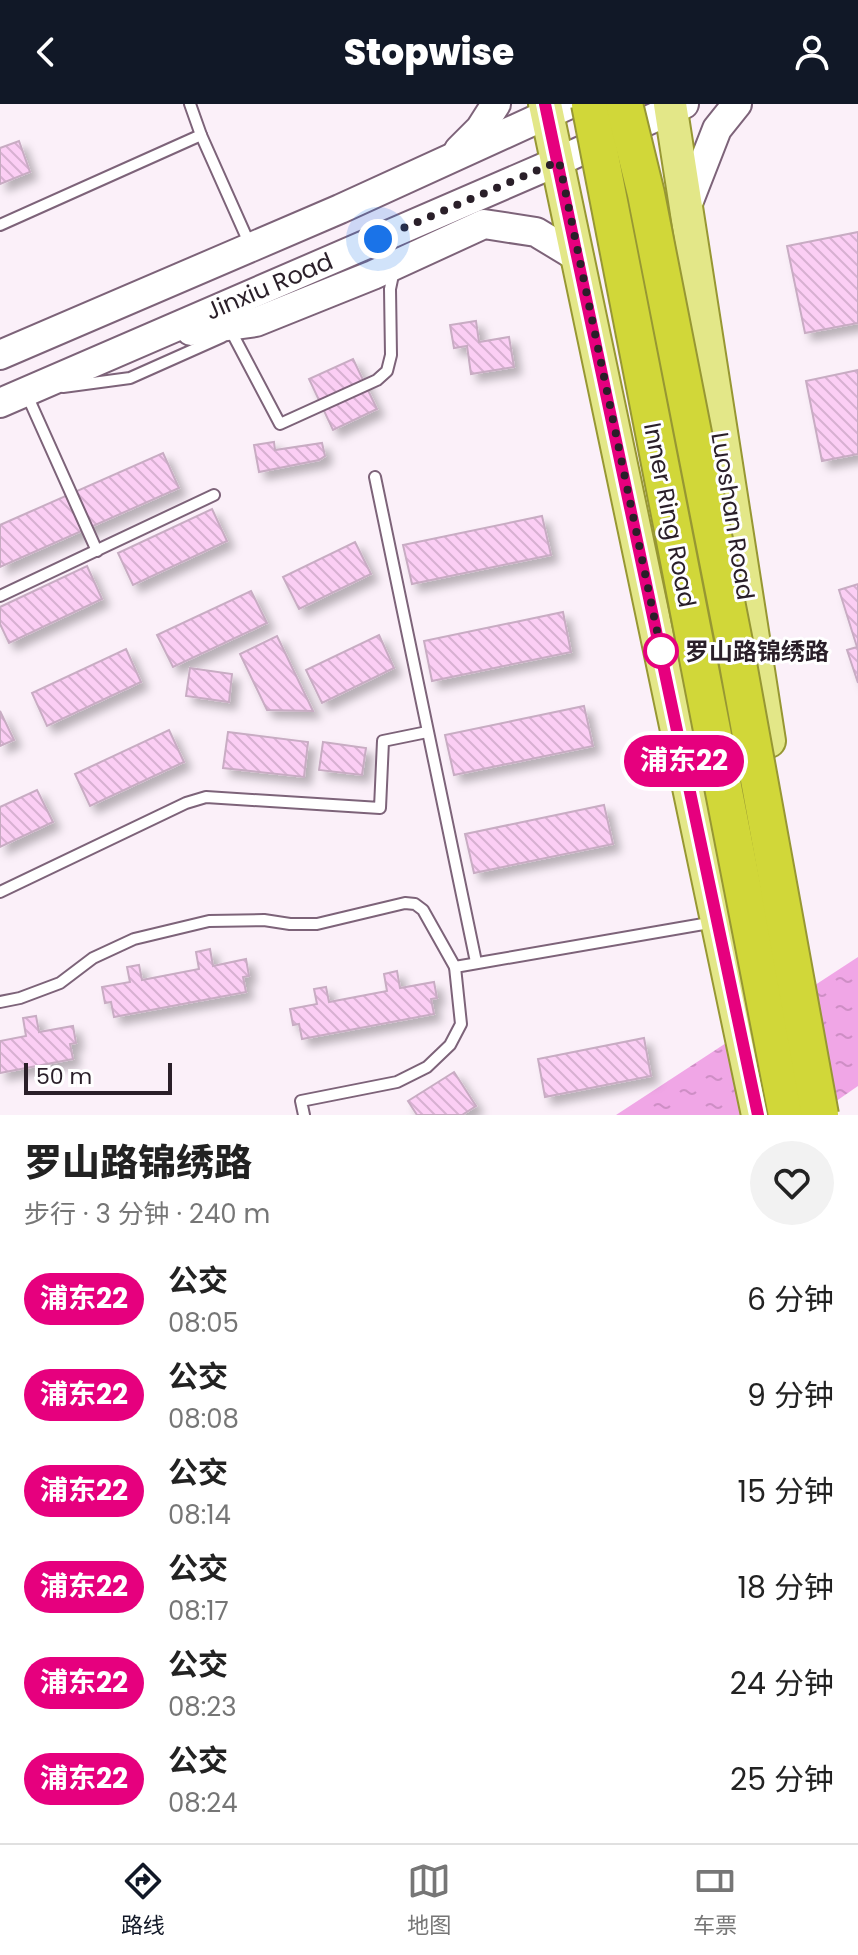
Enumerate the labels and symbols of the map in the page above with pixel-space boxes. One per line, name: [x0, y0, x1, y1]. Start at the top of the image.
your location: [358, 219, 398, 259]
street label: Jinxiu Road: [200, 244, 338, 328]
street label: Inner Ring Road: [636, 420, 704, 610]
street label: Luoshan Road: [703, 430, 763, 602]
marker: 罗山路锦绣路: [644, 634, 678, 668]
place label: 罗山路锦绣路: [685, 635, 829, 668]
line badge: 浦东22: [628, 735, 740, 787]
scale bar: [24, 1059, 172, 1095]

